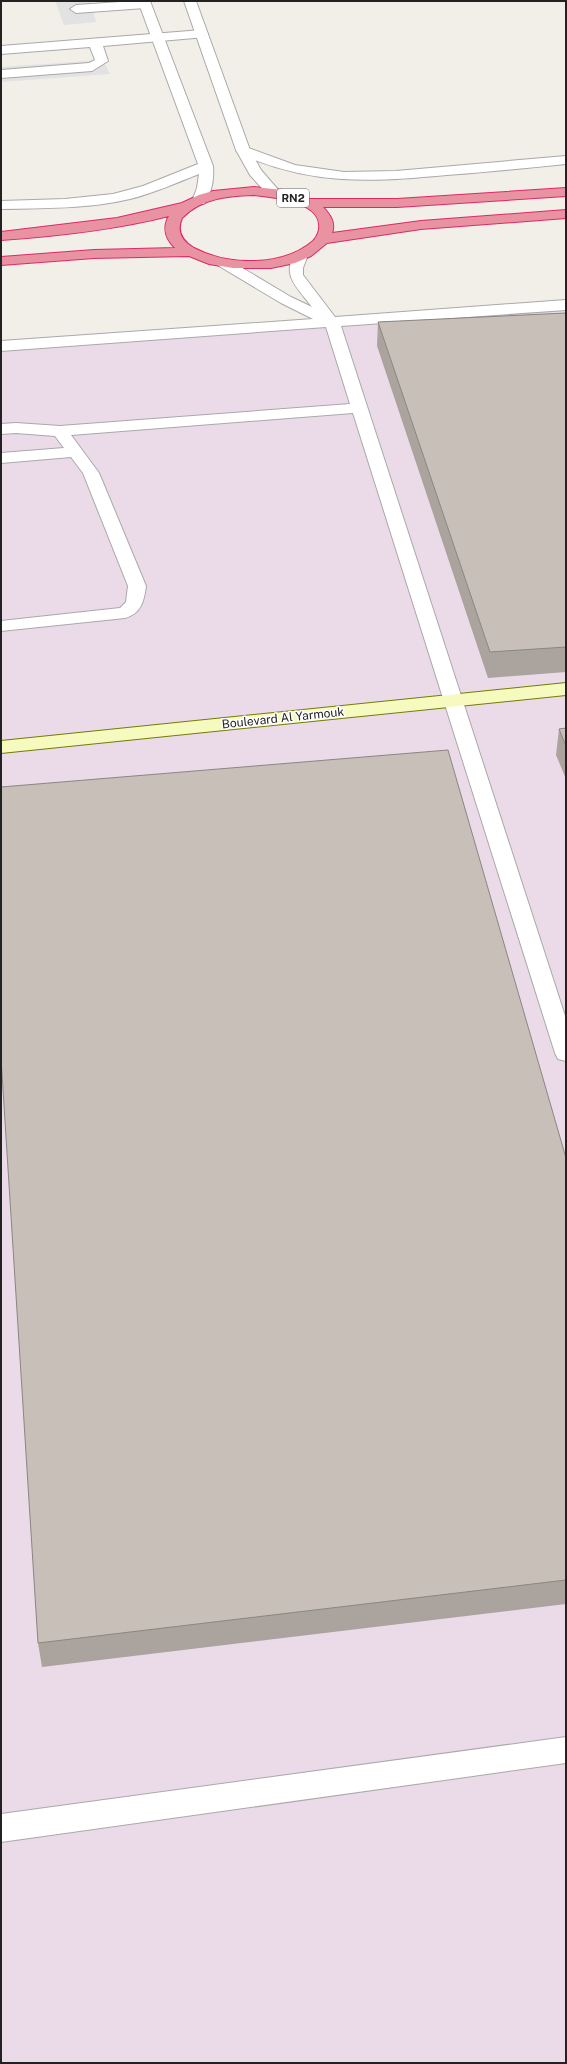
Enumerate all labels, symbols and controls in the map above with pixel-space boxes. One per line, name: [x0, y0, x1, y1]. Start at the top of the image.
road number: RN2: [277, 189, 309, 207]
street label: Boulevard Al Yarmouk: [221, 705, 345, 731]

